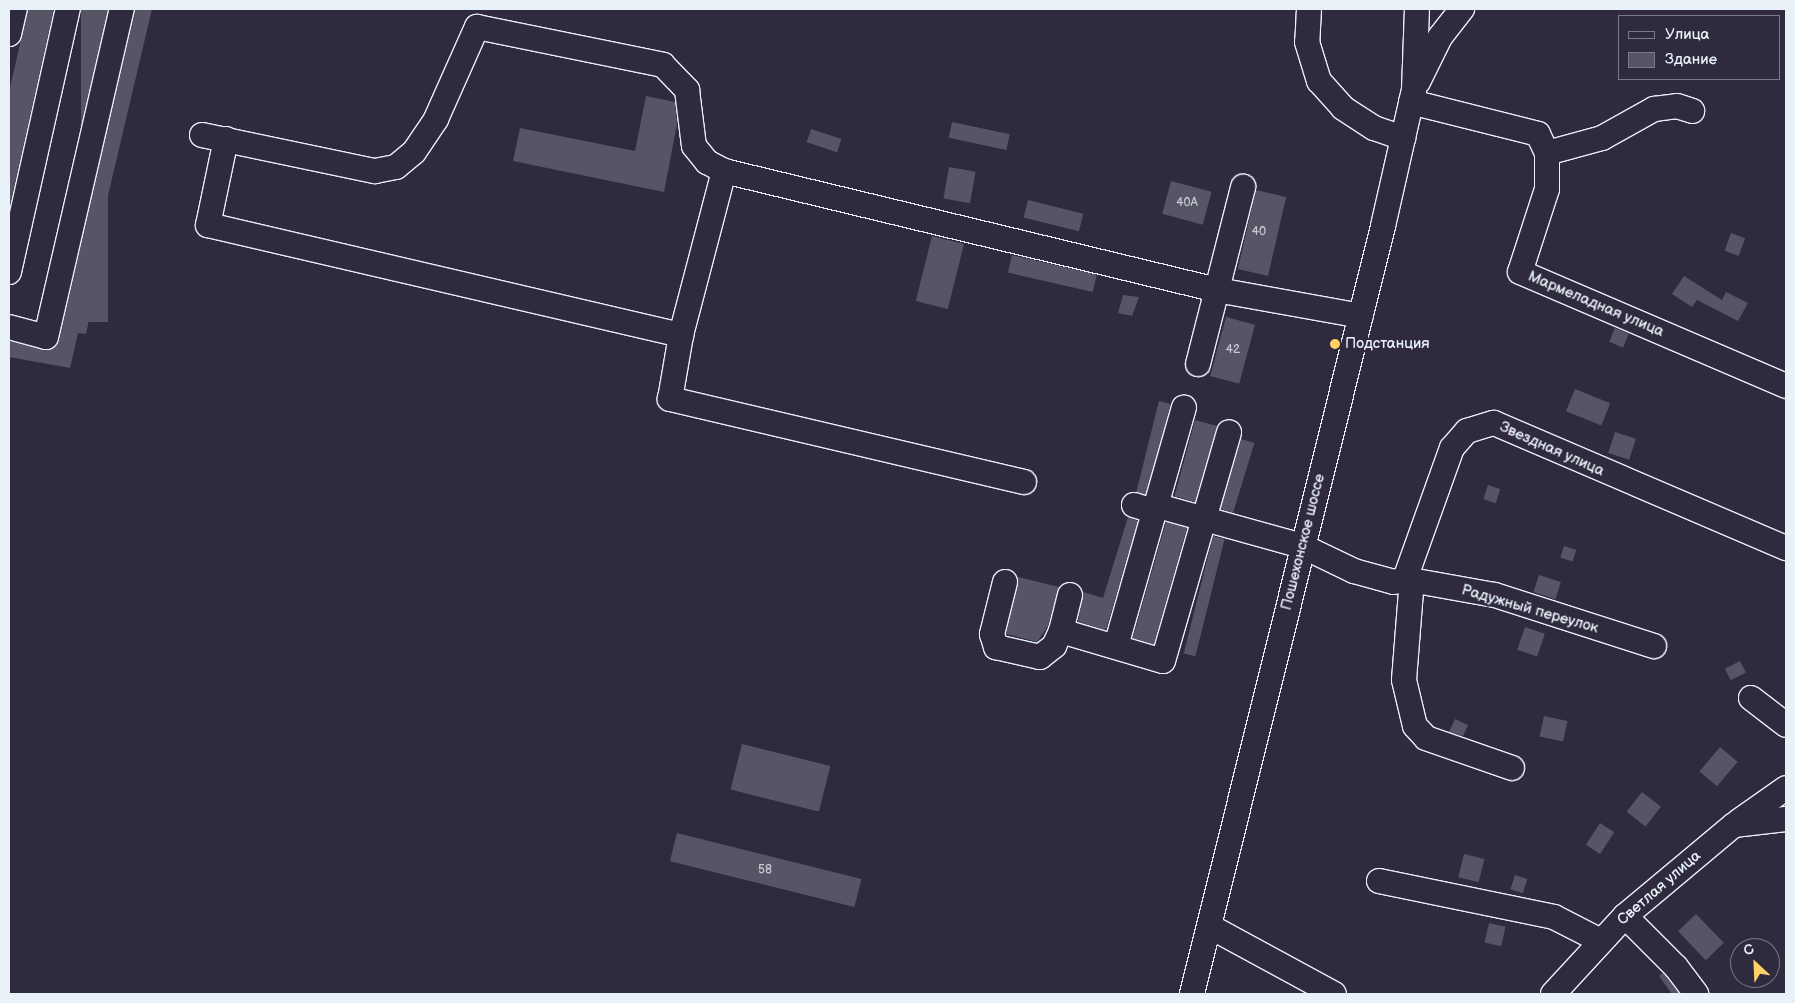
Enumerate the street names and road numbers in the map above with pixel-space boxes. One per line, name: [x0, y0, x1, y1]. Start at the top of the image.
street label: Мармеладная улица: [1525, 267, 1667, 341]
street label: Звездная улица: [1497, 418, 1607, 480]
street label: Пошехонское шоссе: [1277, 472, 1329, 612]
street label: Радужный переулок: [1459, 581, 1601, 637]
street label: Светлая улица: [1614, 847, 1704, 929]

